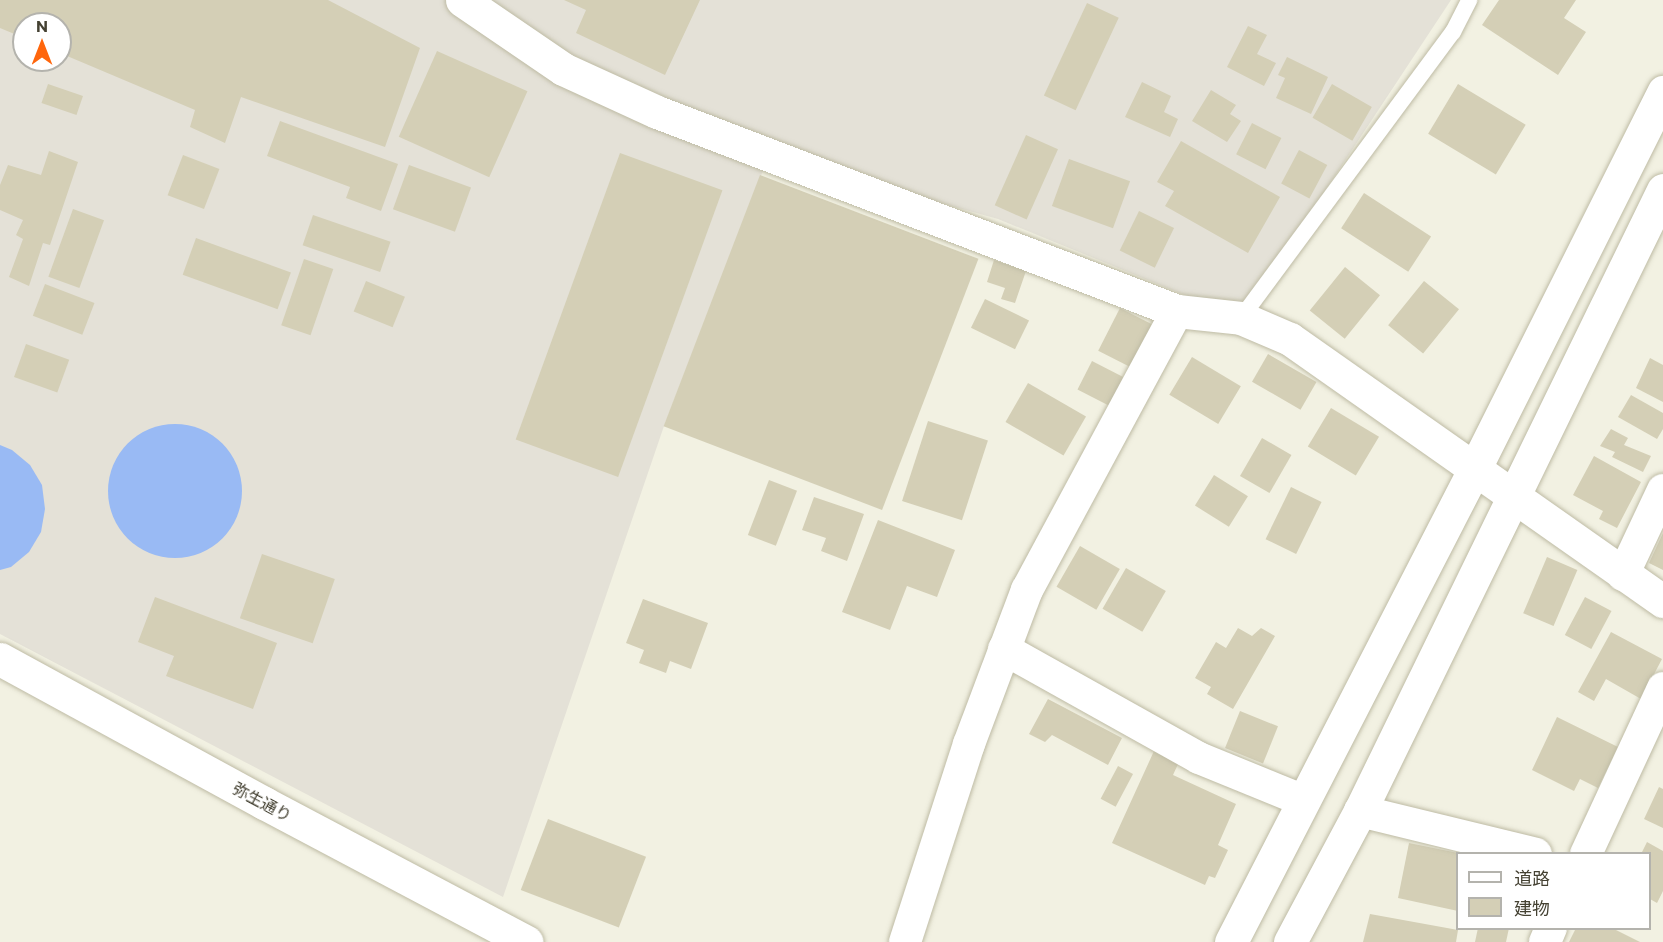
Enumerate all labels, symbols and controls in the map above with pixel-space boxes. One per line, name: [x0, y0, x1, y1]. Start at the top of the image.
north arrow: [12, 12, 72, 72]
text: N: [36, 16, 48, 35]
street label: 弥生通り: [229, 779, 295, 825]
legend: [1456, 852, 1651, 930]
text: 道路: [1514, 867, 1550, 889]
text: 建物: [1514, 897, 1550, 919]

